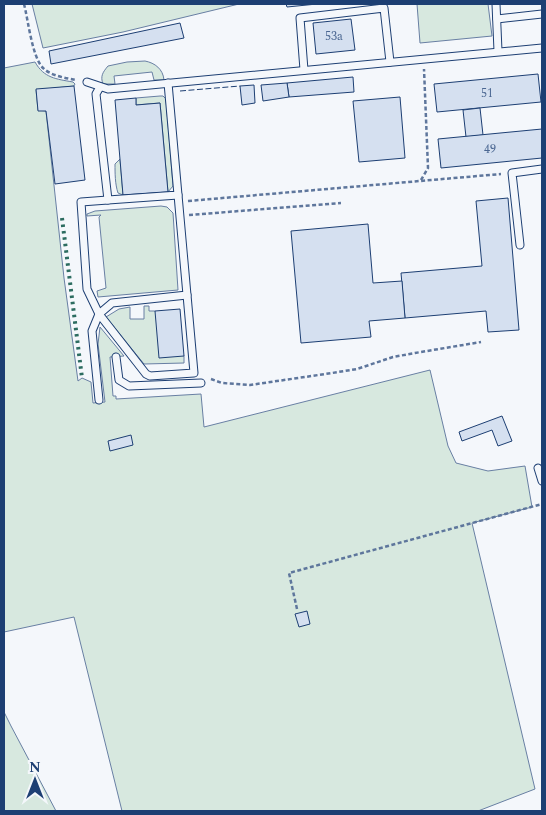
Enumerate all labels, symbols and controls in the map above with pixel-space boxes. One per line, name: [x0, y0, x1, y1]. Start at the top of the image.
house number: 53a: [325, 27, 343, 46]
house number: 51: [481, 84, 493, 103]
house number: 49: [484, 140, 496, 159]
north arrow: [10, 755, 60, 805]
text: N: [29, 757, 41, 778]

